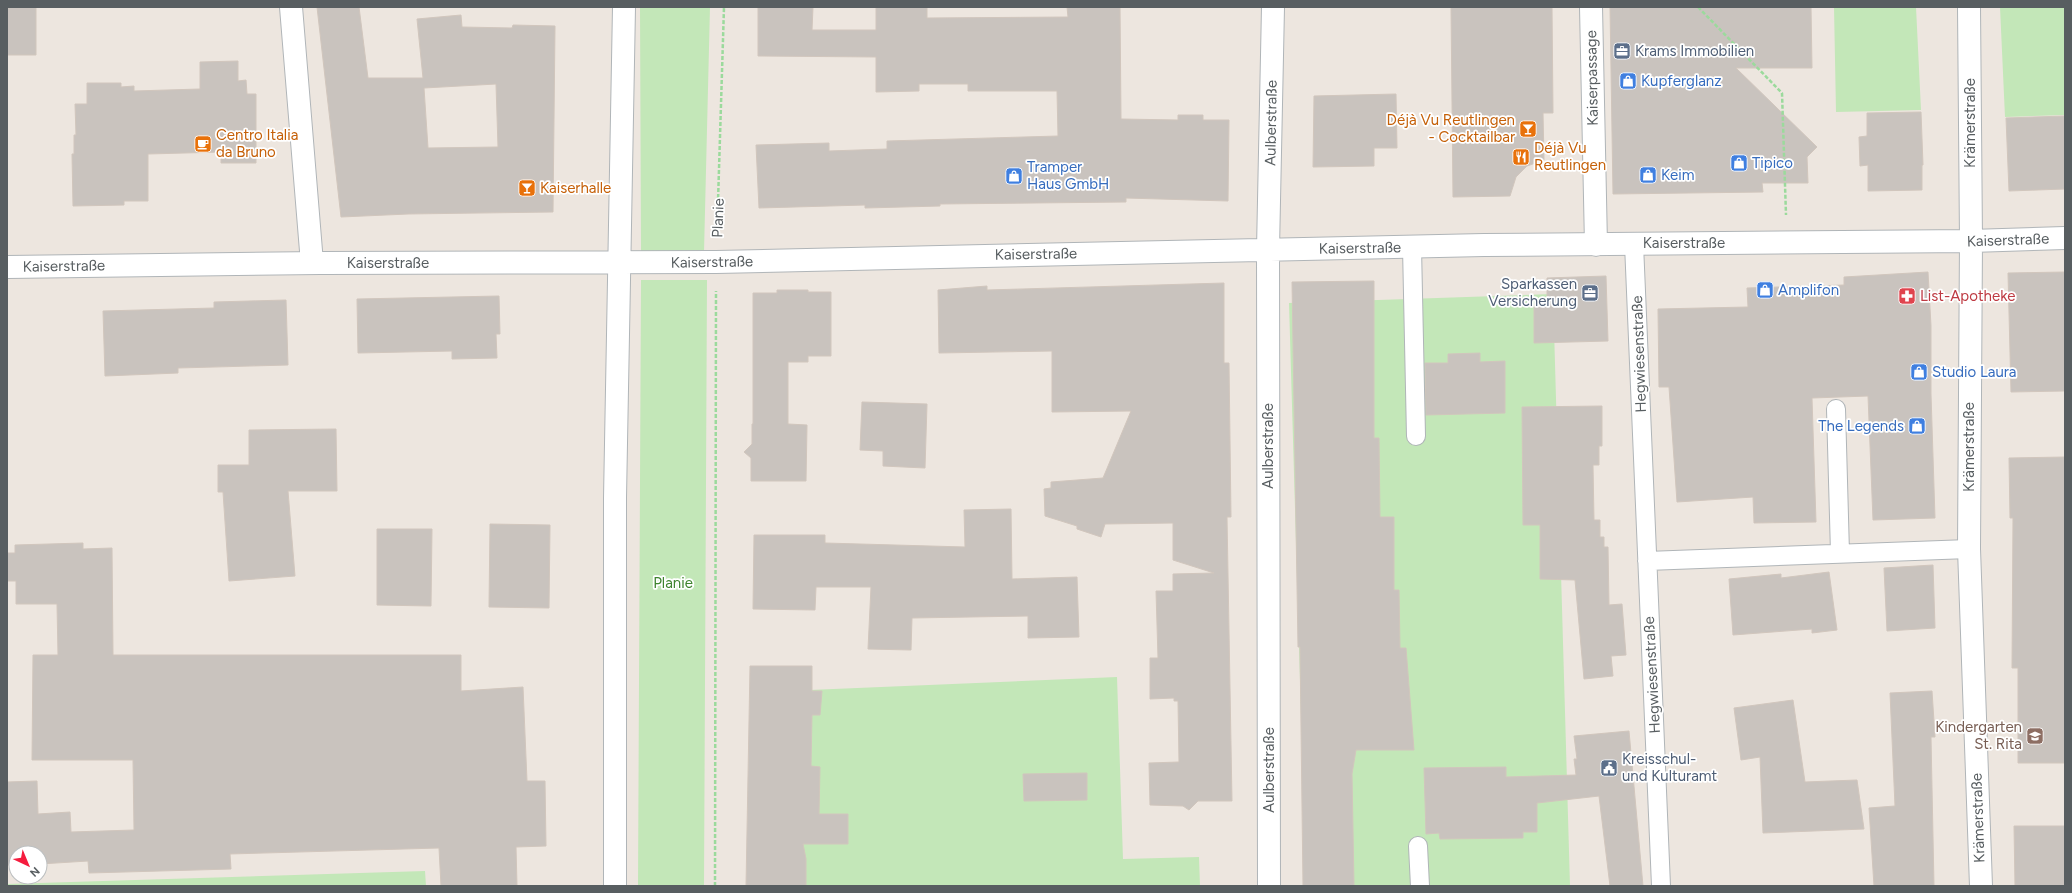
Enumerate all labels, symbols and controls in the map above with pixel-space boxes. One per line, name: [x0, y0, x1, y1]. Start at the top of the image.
street label: Kaiserpassage: [1582, 30, 1602, 126]
office icon: Krams Immobilien: [1612, 41, 1632, 61]
place label: Krams Immobilien: [1635, 42, 1754, 60]
shop icon: Kupferglanz: [1618, 71, 1638, 91]
place label: Kupferglanz: [1641, 72, 1722, 90]
street label: Krämerstraße: [1961, 78, 1979, 168]
street label: Aulberstraße: [1261, 80, 1281, 166]
place label: Déjà Vu Reutlingen - Cocktailbar: [1387, 111, 1515, 146]
bar icon: Déjà Vu Reutlingen - Cocktailbar: [1518, 119, 1538, 139]
place label: Centro Italia da Bruno: [216, 126, 298, 161]
cafe icon: Centro Italia da Bruno: [193, 134, 213, 154]
place label: Déjà Vu Reutlingen: [1534, 139, 1606, 174]
restaurant icon: Déjà Vu Reutlingen: [1511, 147, 1531, 167]
shop icon: Tipico: [1729, 153, 1749, 173]
place label: Tipico: [1752, 154, 1793, 172]
place label: Tramper Haus GmbH: [1027, 158, 1109, 193]
shop icon: Keim: [1638, 165, 1658, 185]
shop icon: Tramper Haus GmbH: [1004, 166, 1024, 186]
place label: Keim: [1661, 166, 1694, 184]
bar icon: Kaiserhalle: [517, 178, 537, 198]
place label: Kaiserhalle: [540, 179, 611, 197]
street label: Planie: [708, 198, 728, 238]
street label: Kaiserstraße: [1966, 230, 2050, 250]
street label: Kaiserstraße: [1643, 234, 1725, 252]
street label: Kaiserstraße: [1319, 238, 1401, 258]
street label: Kaiserstraße: [995, 244, 1077, 264]
street label: Kaiserstraße: [671, 252, 753, 272]
street label: Kaiserstraße: [347, 254, 429, 272]
street label: Kaiserstraße: [23, 256, 105, 276]
place label: Sparkassen Versicherung: [1488, 275, 1577, 310]
shop icon: Amplifon: [1755, 280, 1775, 300]
place label: Amplifon: [1778, 281, 1839, 299]
office icon: Sparkassen Versicherung: [1580, 283, 1600, 303]
pharmacy icon: List-Apotheke: [1897, 286, 1917, 306]
place label: List-Apotheke: [1920, 287, 2015, 305]
street label: Hegwiesenstraße: [1628, 295, 1650, 413]
shop icon: Studio Laura: [1909, 362, 1929, 382]
place label: Studio Laura: [1932, 363, 2016, 381]
street label: Krämerstraße: [1960, 402, 1978, 492]
street label: Aulberstraße: [1259, 403, 1277, 489]
shop icon: The Legends: [1907, 416, 1927, 436]
place label: The Legends: [1818, 417, 1904, 435]
park label: Planie: [653, 574, 693, 592]
street label: Hegwiesenstraße: [1640, 616, 1664, 734]
place label: Kindergarten St. Rita: [1935, 718, 2022, 753]
school or university icon: Kindergarten St. Rita: [2025, 726, 2045, 746]
street label: Aulberstraße: [1260, 727, 1278, 813]
place label: Kreisschul- und Kulturamt: [1622, 750, 1718, 785]
public building icon: Kreisschul- und Kulturamt: [1599, 758, 1619, 778]
street label: Krämerstraße: [1967, 773, 1989, 863]
north arrow: [8, 845, 48, 885]
text: N: [27, 864, 42, 879]

